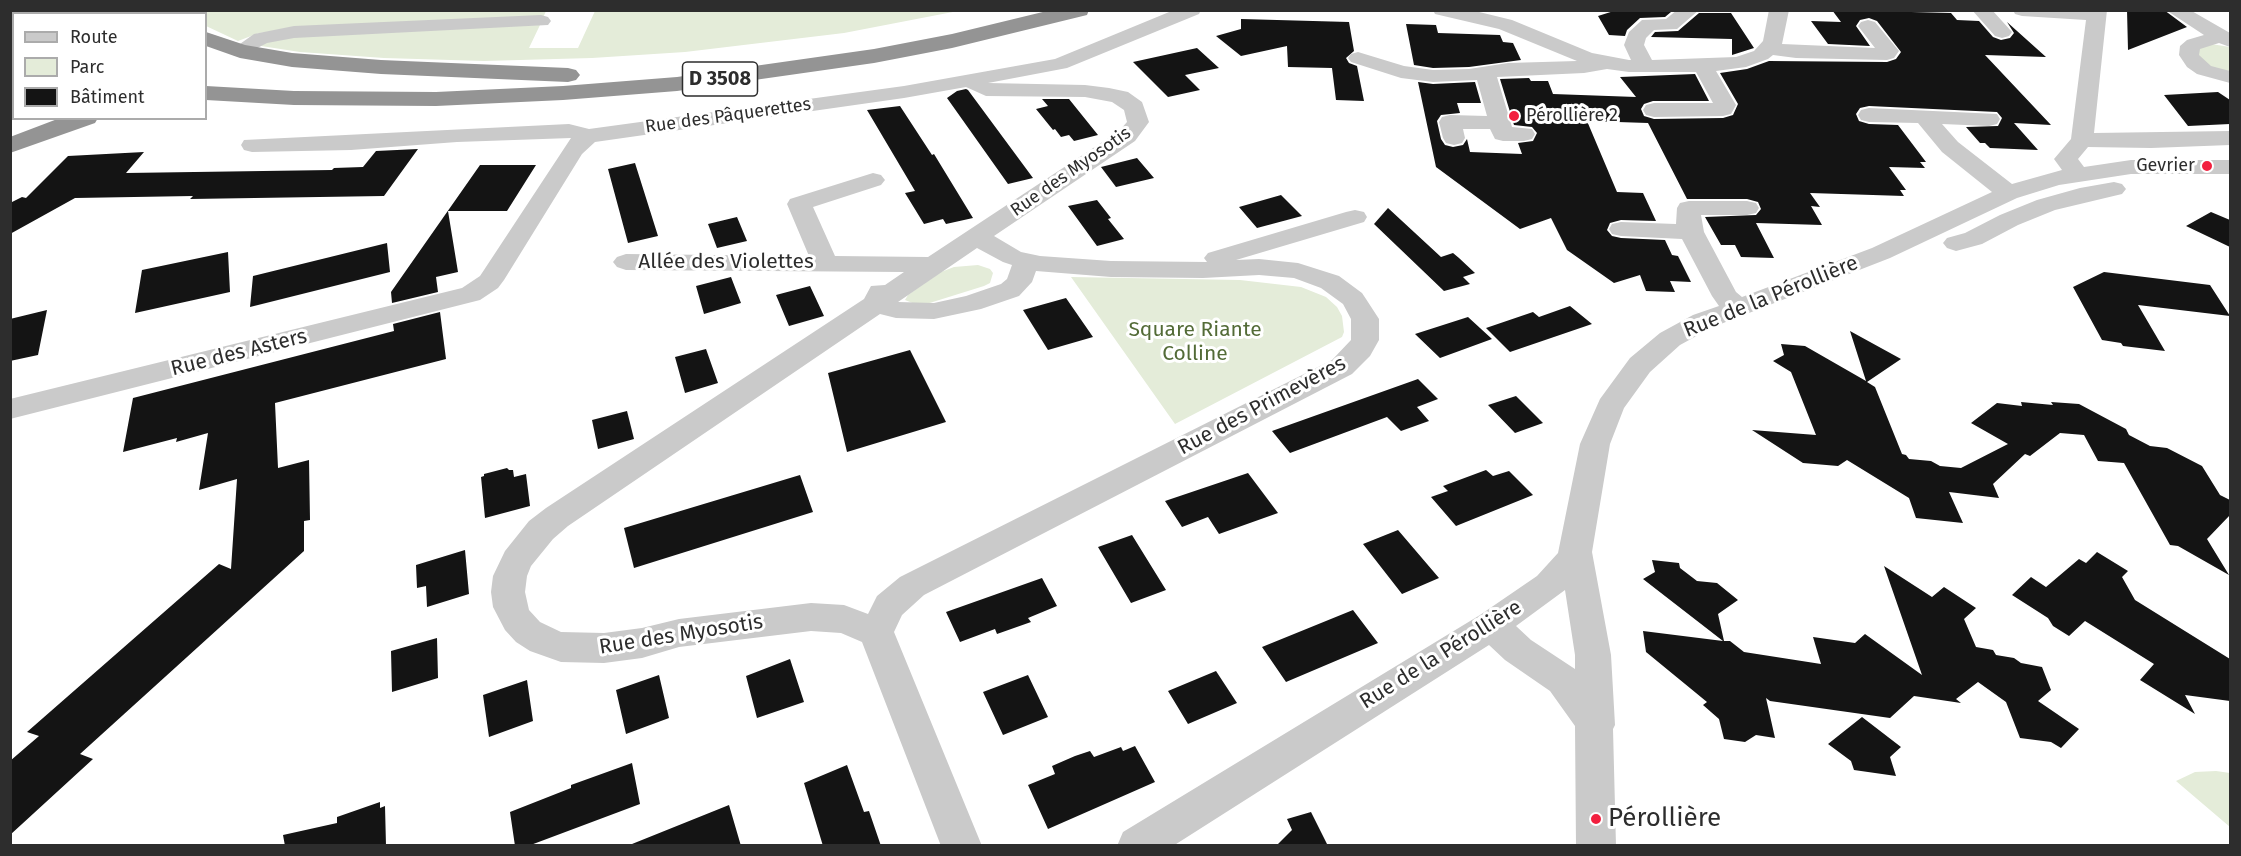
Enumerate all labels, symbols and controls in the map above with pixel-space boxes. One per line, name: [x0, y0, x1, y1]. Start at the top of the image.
legend: [12, 12, 207, 120]
text: Route: [70, 26, 118, 48]
text: Parc: [70, 56, 104, 78]
road number: D 3508: [682, 62, 758, 96]
text: Bâtiment: [70, 86, 145, 108]
street label: Rue des Pâquerettes: [644, 94, 812, 138]
place label: Pérollière 2: [1526, 105, 1618, 127]
marker: Pérollière 2: [1507, 109, 1521, 123]
street label: Rue des Myosotis: [1007, 122, 1135, 222]
place label: Gevrier: [2136, 155, 2195, 177]
marker: Gevrier: [2200, 159, 2214, 173]
street label: Allée des Violettes: [638, 249, 814, 275]
street label: Rue de la Pérollière: [1680, 250, 1862, 344]
park label: Square Riante Colline: [1128, 317, 1262, 367]
street label: Rue des Asters: [168, 324, 310, 382]
street label: Rue des Primevères: [1174, 351, 1350, 461]
street label: Rue de la Pérollière: [1356, 595, 1526, 715]
street label: Rue des Myosotis: [597, 610, 765, 660]
place label: Pérollière: [1608, 803, 1721, 835]
marker: Pérollière: [1589, 812, 1603, 826]

